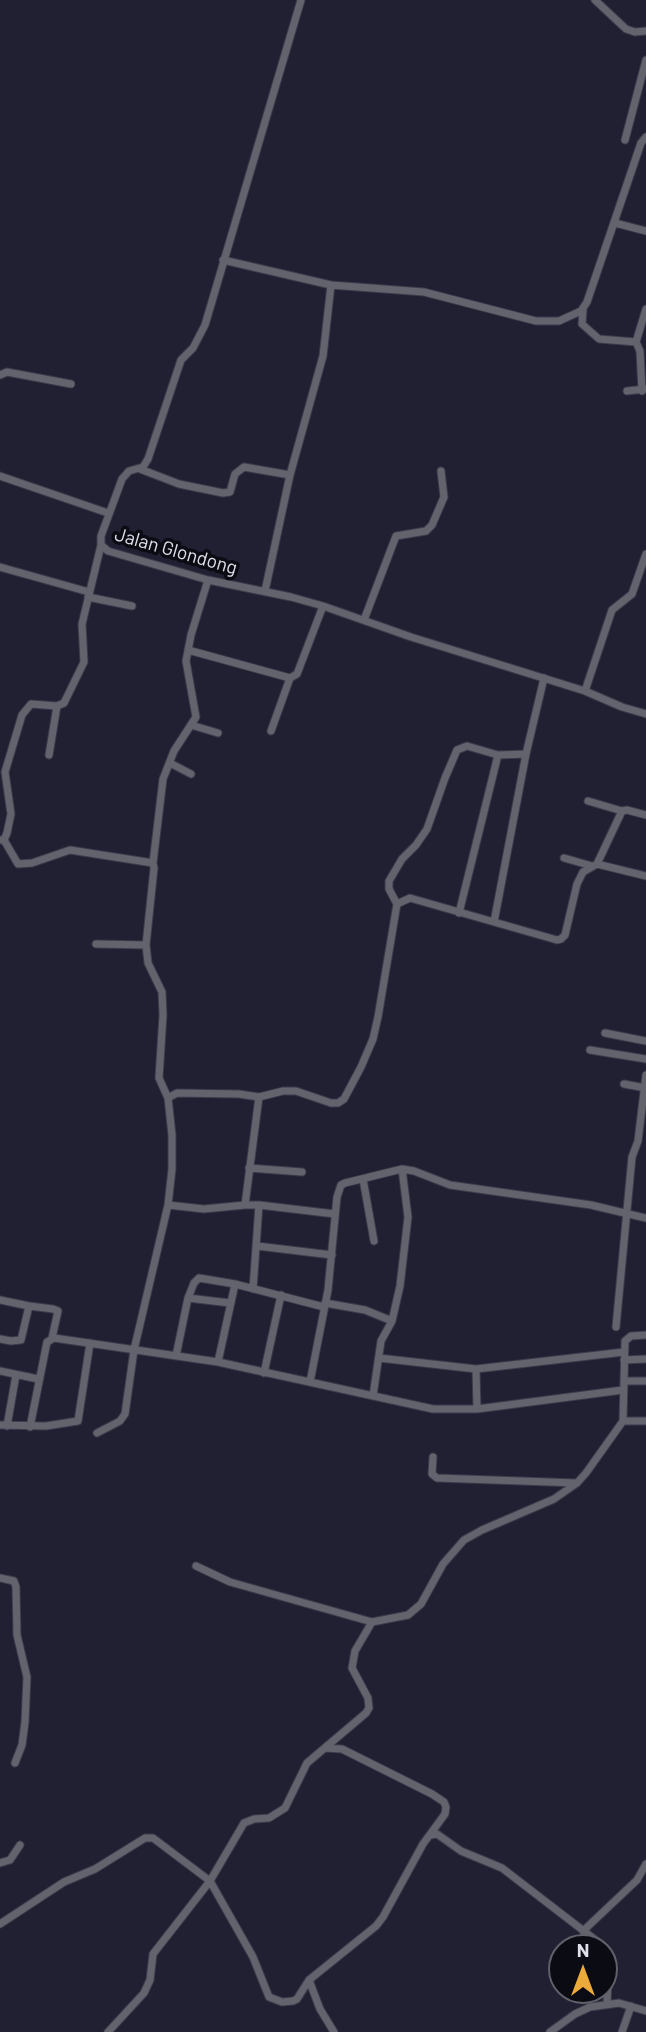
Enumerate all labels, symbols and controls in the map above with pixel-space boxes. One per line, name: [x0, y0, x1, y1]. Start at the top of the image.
street label: Jalan Glondong: [112, 523, 240, 579]
north arrow: [548, 1934, 618, 2004]
text: N: [577, 1938, 589, 1961]

